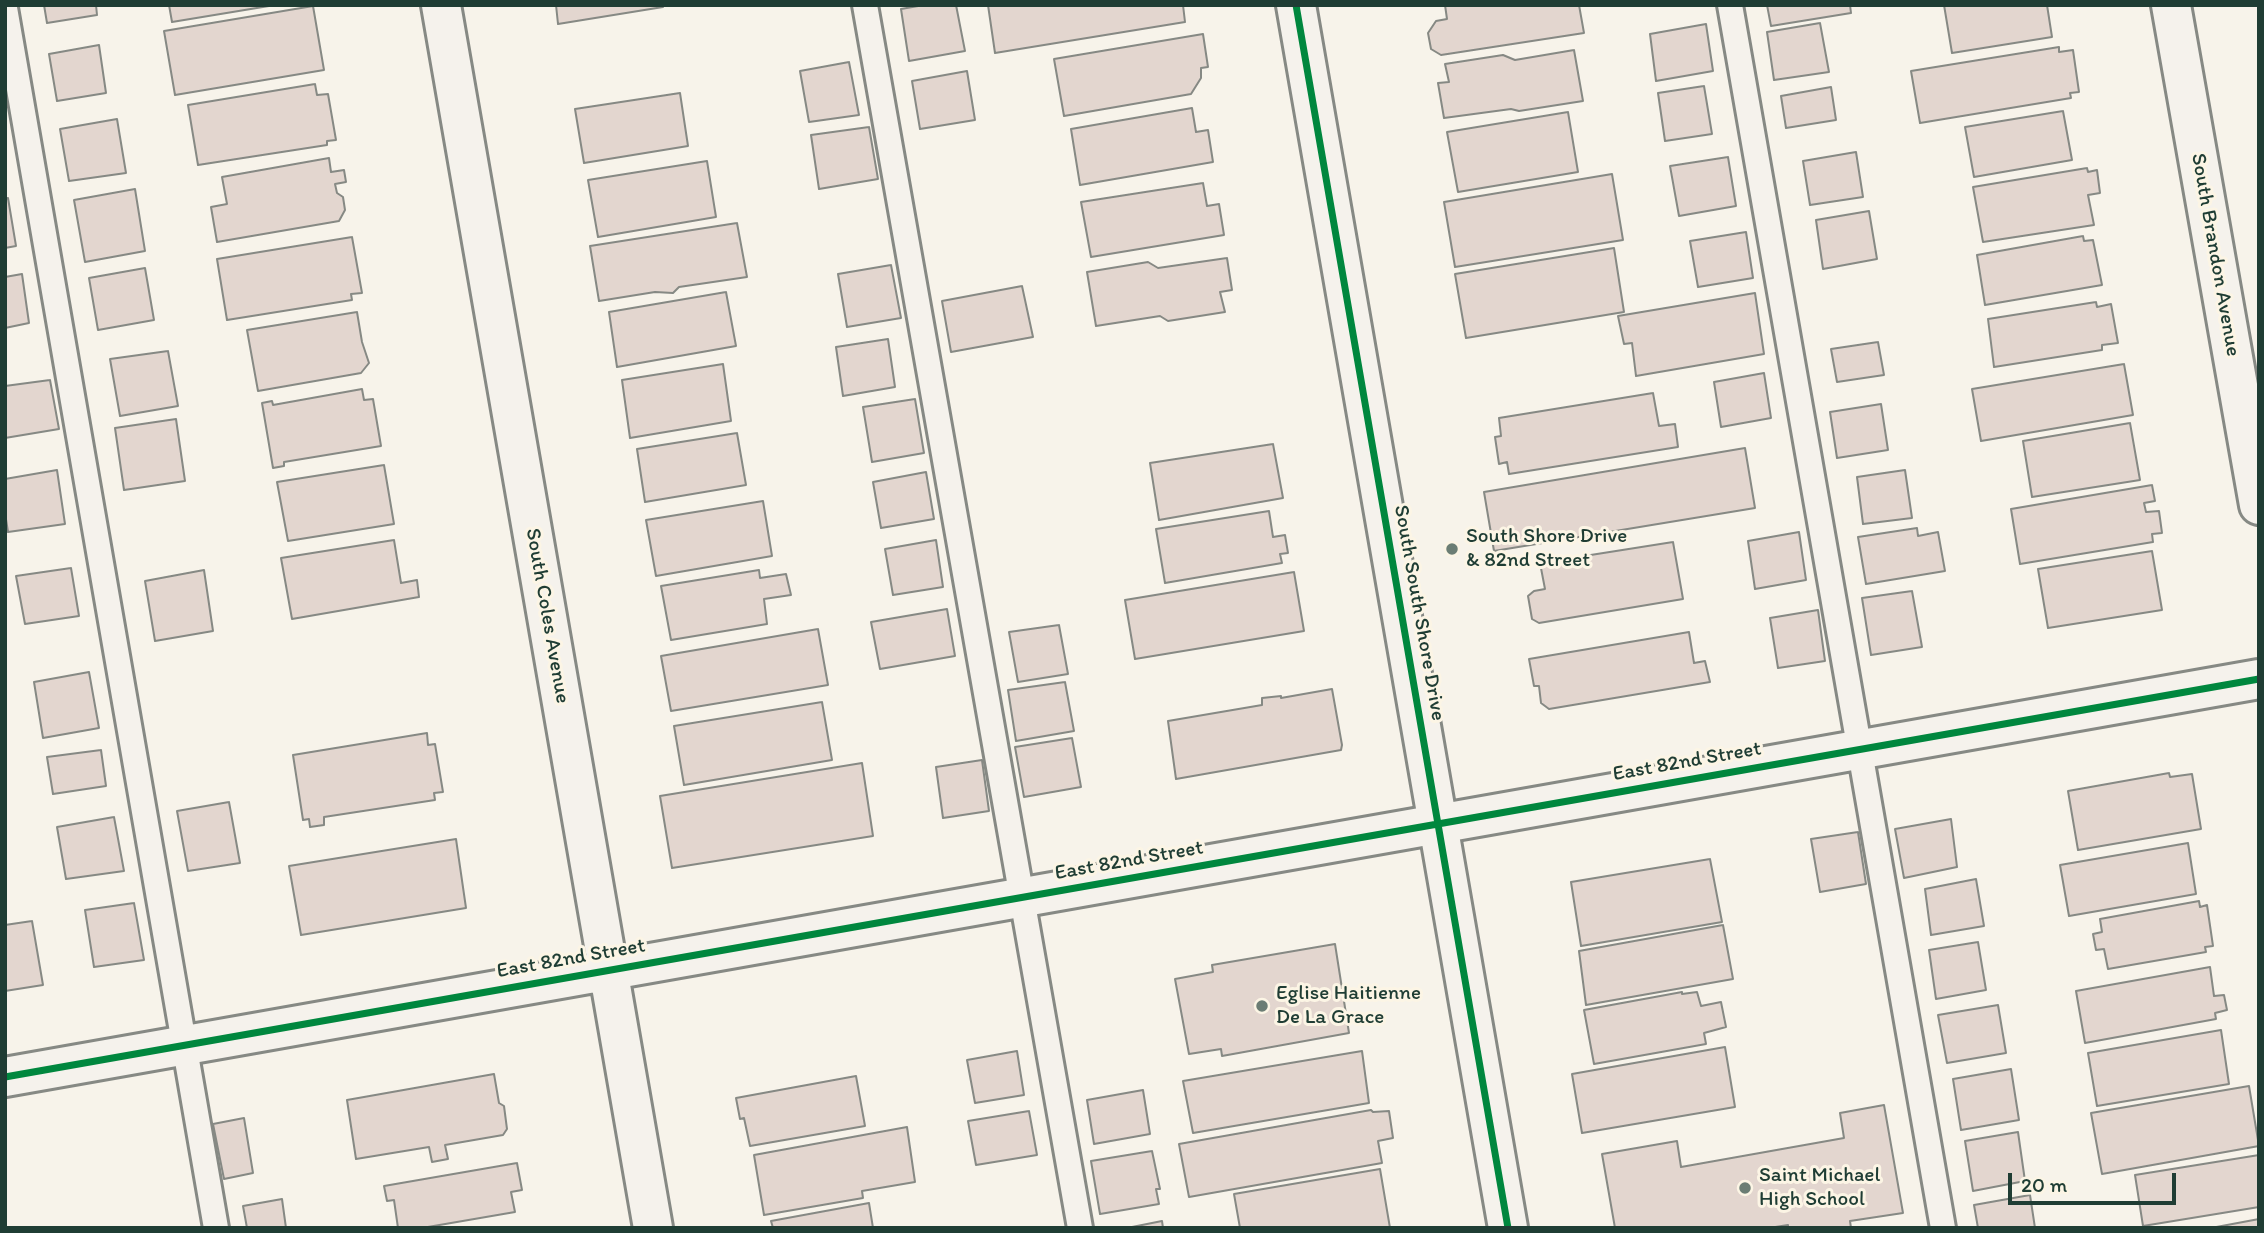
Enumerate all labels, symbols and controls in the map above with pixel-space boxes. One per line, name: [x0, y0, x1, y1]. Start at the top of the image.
street label: South Brandon Avenue: [2185, 151, 2245, 359]
street label: South South Shore Drive: [1388, 503, 1450, 723]
place label: South Shore Drive & 82nd Street: [1466, 524, 1627, 574]
street label: South Coles Avenue: [519, 527, 575, 705]
marker: South Shore Drive & 82nd Street: [1444, 541, 1460, 557]
street label: East 82nd Street: [1611, 737, 1763, 787]
street label: East 82nd Street: [1053, 836, 1205, 886]
street label: East 82nd Street: [495, 934, 647, 984]
place label: Eglise Haitienne De La Grace: [1276, 981, 1421, 1031]
marker: Eglise Haitienne De La Grace: [1254, 998, 1270, 1014]
scale bar: [2012, 1160, 2180, 1204]
place label: Saint Michael High School: [1759, 1163, 1880, 1213]
text: 20 m: [2021, 1172, 2067, 1197]
marker: Saint Michael High School: [1737, 1180, 1753, 1196]

